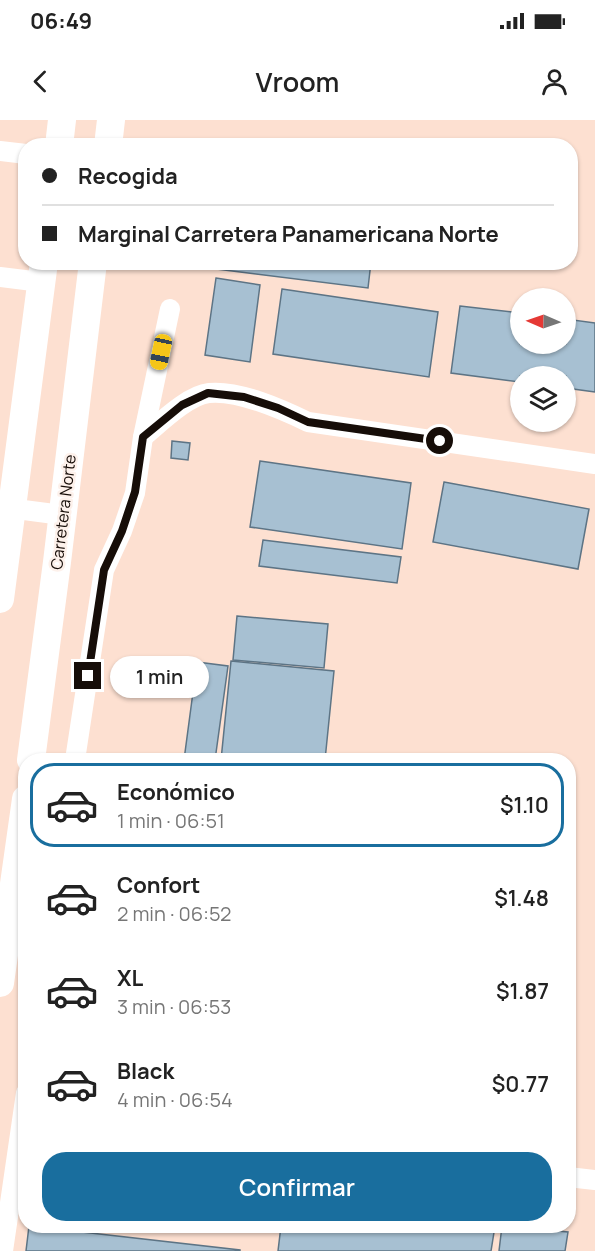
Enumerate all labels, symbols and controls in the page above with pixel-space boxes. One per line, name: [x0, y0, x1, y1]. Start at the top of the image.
text: 06:49: [30, 6, 92, 36]
text: Vroom: [256, 63, 339, 100]
icon: back: [24, 65, 57, 98]
icon: person: [538, 65, 571, 98]
text: Recogida: [78, 161, 178, 191]
text: Marginal Carretera Panamericana Norte: [78, 219, 499, 249]
north arrow: [510, 288, 576, 354]
map controls: [510, 288, 576, 432]
car: [148, 333, 174, 371]
button: layers: [510, 366, 576, 432]
route start: [426, 427, 453, 454]
street label: Carretera Norte: [45, 453, 81, 571]
callout: 1 min: [109, 655, 208, 697]
route end: [74, 662, 101, 689]
text: 1 min: [136, 663, 183, 690]
text: Económico: [117, 777, 235, 807]
icon: car: [45, 778, 99, 832]
text: $1.10: [500, 790, 549, 820]
text: 1 min · 06:51: [117, 807, 225, 834]
text: Confort: [117, 870, 200, 900]
icon: car: [45, 871, 99, 925]
text: $1.48: [494, 883, 549, 913]
text: 2 min · 06:52: [117, 900, 231, 927]
text: XL: [117, 963, 143, 993]
icon: car: [45, 964, 99, 1018]
text: $1.87: [496, 976, 549, 1006]
text: 3 min · 06:53: [117, 993, 231, 1020]
text: Black: [117, 1056, 174, 1086]
icon: car: [45, 1057, 99, 1111]
text: $0.77: [492, 1069, 549, 1099]
text: 4 min · 06:54: [117, 1086, 233, 1113]
button: Confirmar: [42, 1152, 552, 1221]

